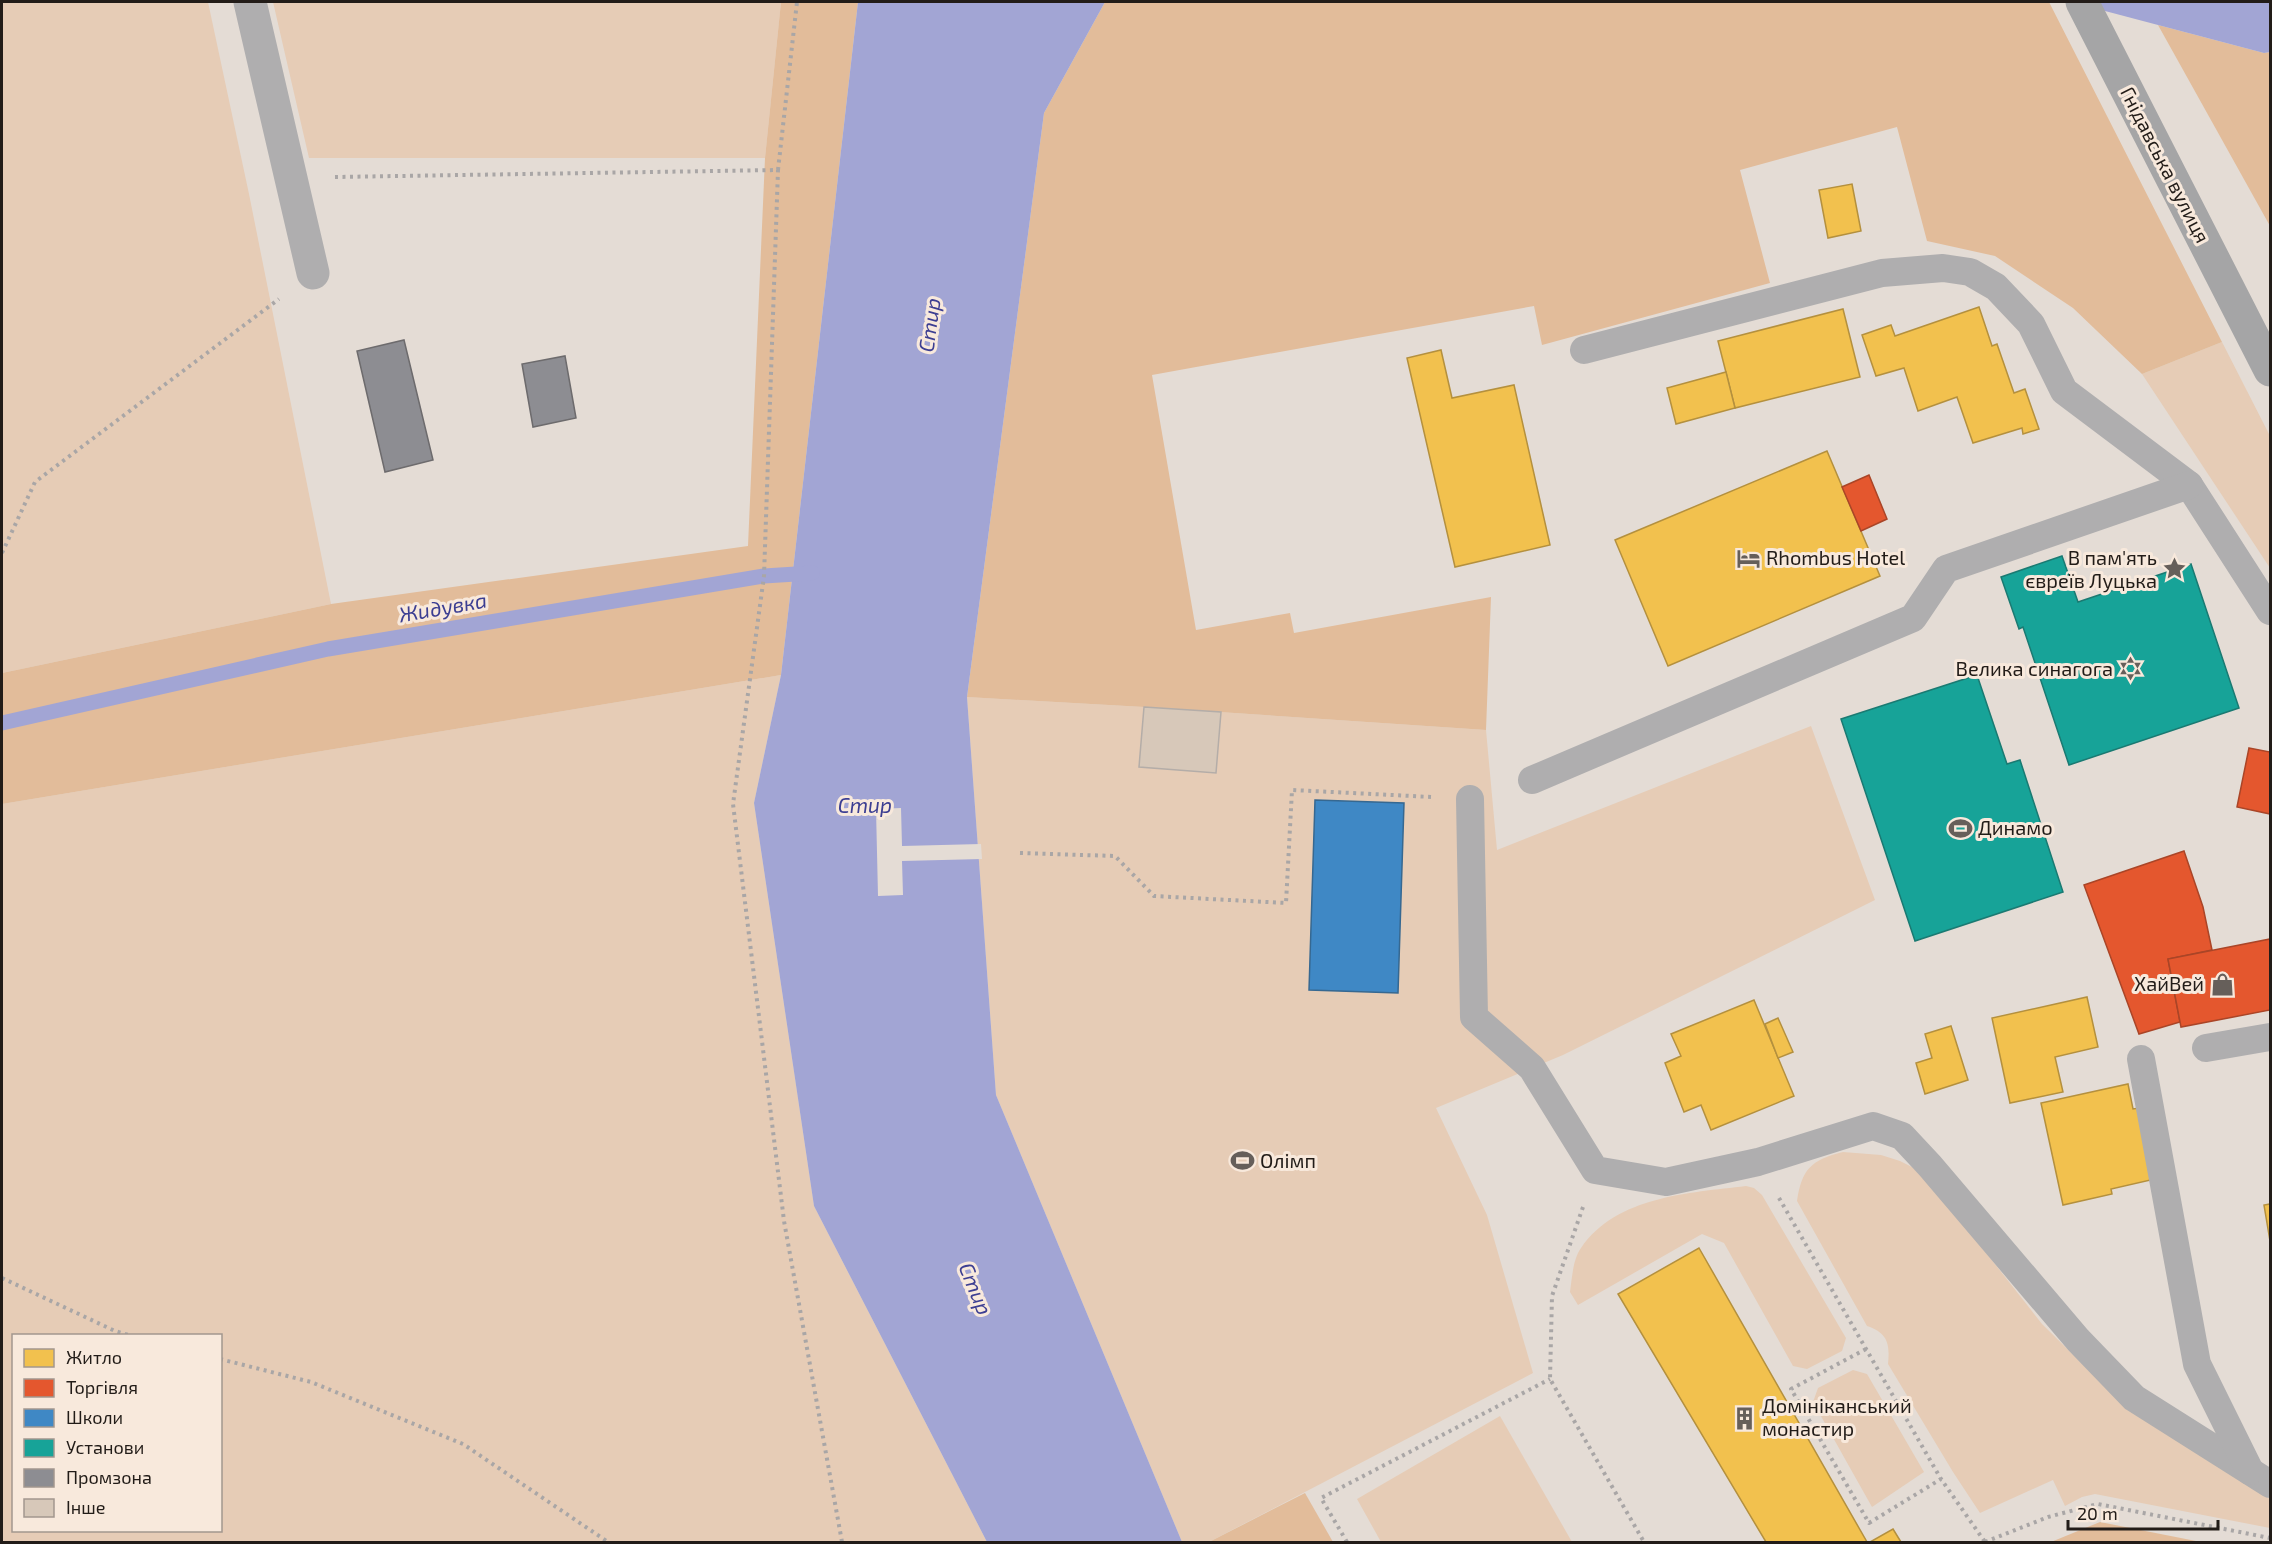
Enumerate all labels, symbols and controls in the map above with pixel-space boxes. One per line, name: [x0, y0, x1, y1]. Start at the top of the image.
street label: Гнідавська вулиця: [2115, 83, 2216, 247]
water label: Стир: [912, 296, 945, 353]
hotel icon: Rhombus Hotel: [1735, 545, 1761, 571]
place label: Rhombus Hotel: [1766, 545, 1905, 569]
place label: В пам'ять євреїв Луцька: [2025, 545, 2157, 593]
place icon: В пам'ять євреїв Луцька: [2162, 556, 2188, 582]
water label: Жидувка: [396, 587, 489, 627]
place label: Велика синагога: [1956, 656, 2113, 680]
synagogue icon: Велика синагога: [2118, 656, 2144, 682]
water label: Стир: [838, 792, 892, 817]
sports icon: Динамо: [1947, 815, 1973, 841]
place label: Динамо: [1978, 815, 2053, 839]
place label: ХайВей: [2134, 971, 2204, 995]
shop icon: ХайВей: [2209, 971, 2235, 997]
sports icon: Олімп: [1229, 1148, 1255, 1174]
place label: Олімп: [1260, 1148, 1316, 1172]
water label: Стир: [955, 1259, 998, 1318]
legend: [12, 1334, 222, 1532]
text: Житло: [66, 1346, 122, 1368]
text: Торгівля: [66, 1376, 138, 1398]
place label: Домініканський монастир: [1762, 1393, 1912, 1440]
building icon: Домініканський монастир: [1731, 1405, 1757, 1431]
text: Школи: [66, 1406, 123, 1428]
text: Установи: [66, 1436, 144, 1458]
text: Промзона: [66, 1466, 152, 1488]
scale bar: [2068, 1493, 2218, 1531]
text: Інше: [66, 1496, 105, 1518]
text: 20 m: [2077, 1502, 2118, 1524]

